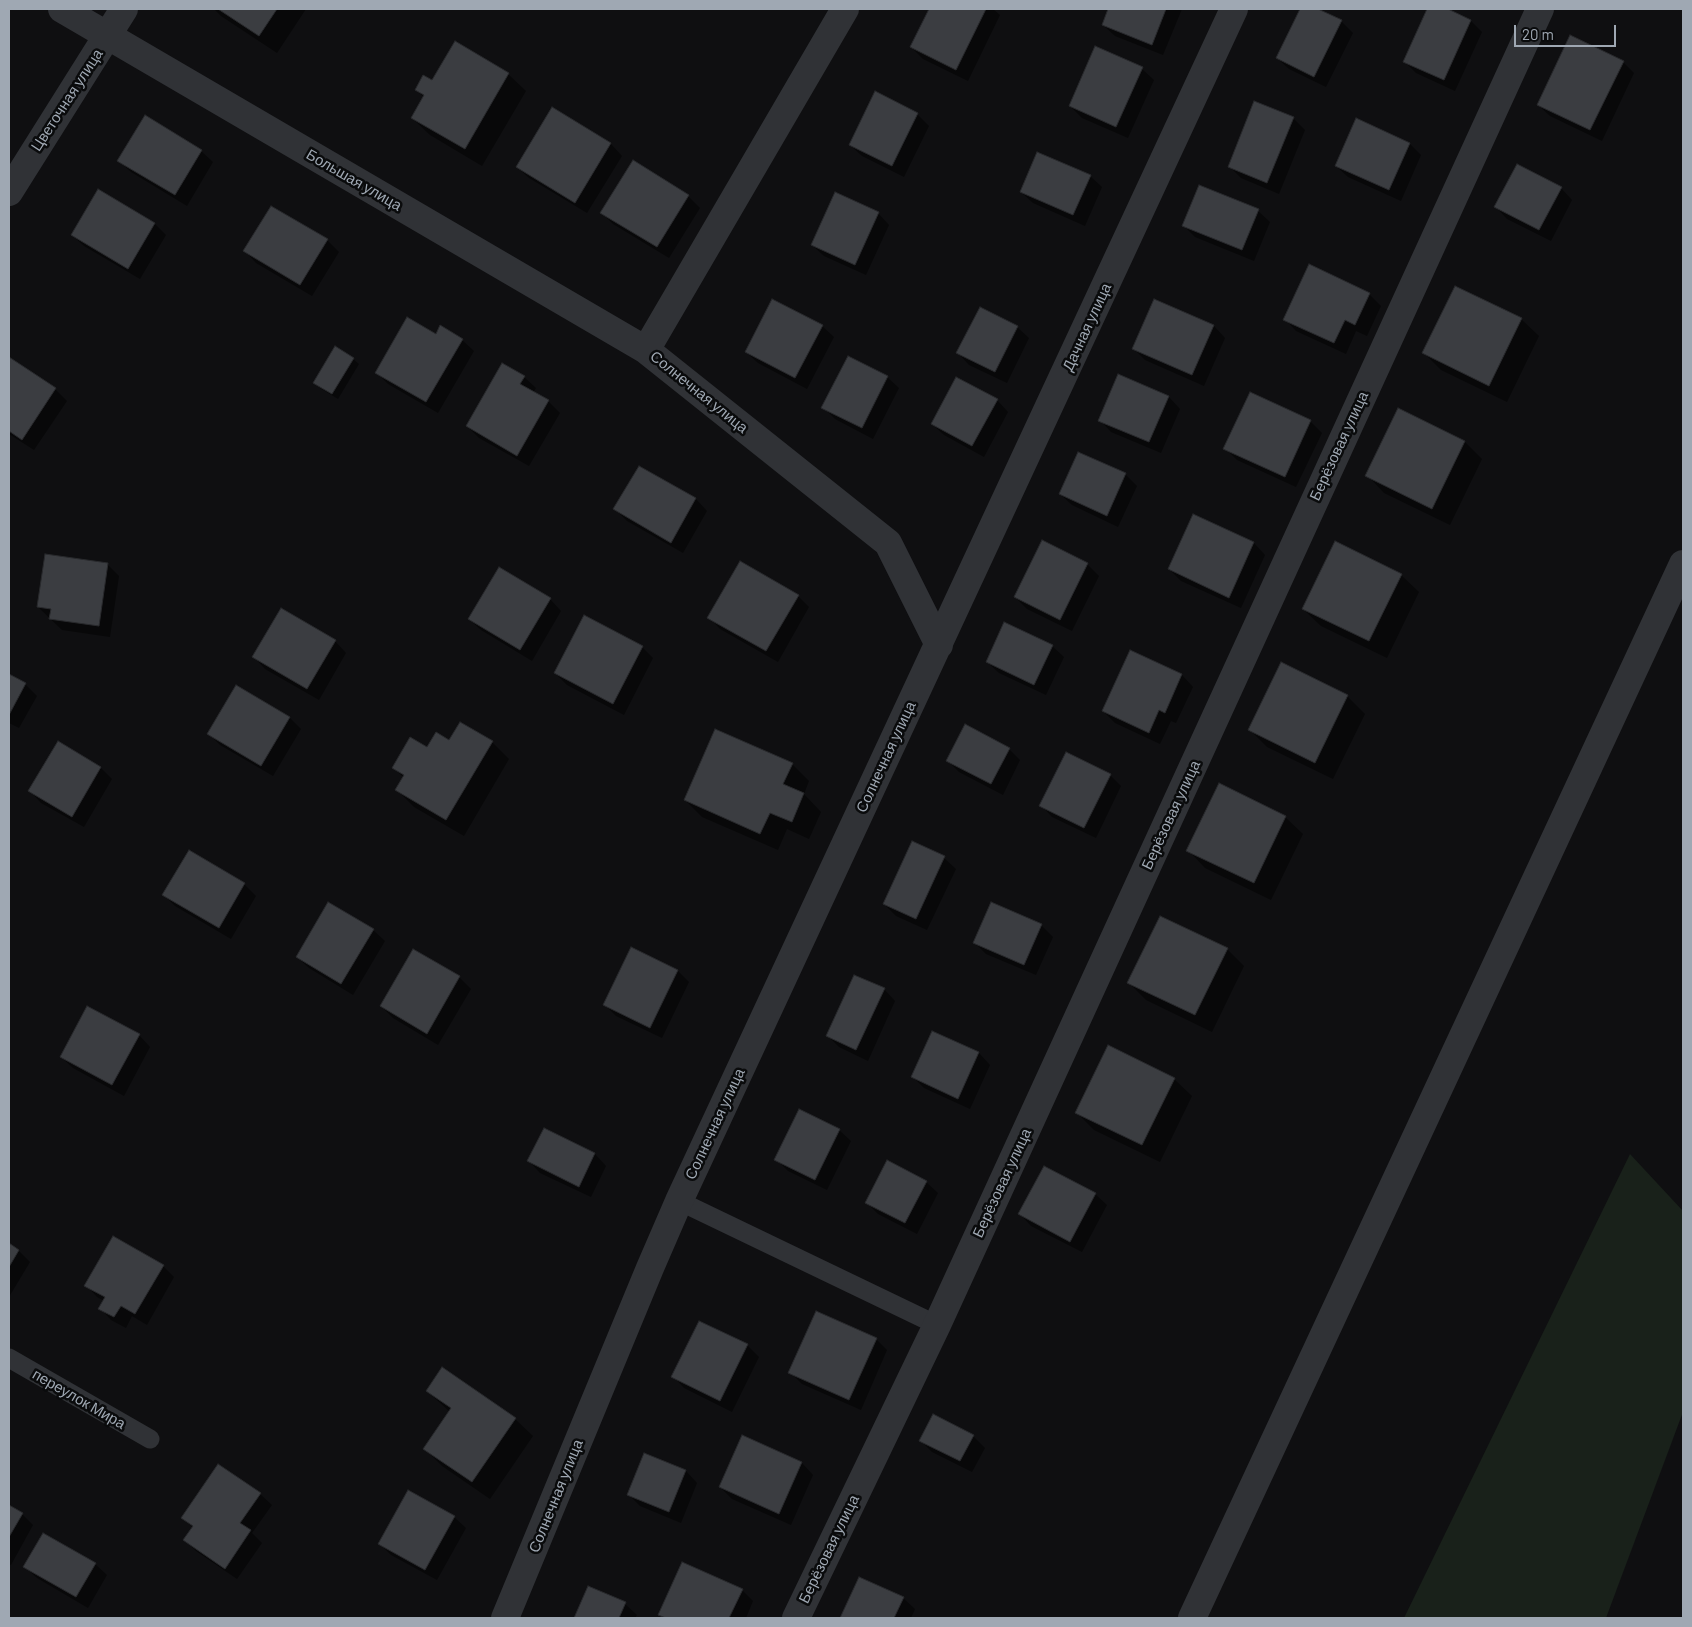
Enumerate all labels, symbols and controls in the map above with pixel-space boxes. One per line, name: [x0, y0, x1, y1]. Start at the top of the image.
scale bar: [1517, 15, 1620, 47]
text: 20 m: [1522, 25, 1554, 43]
street label: Цветочная улица: [27, 46, 107, 154]
street label: Большая улица: [303, 145, 405, 215]
street label: Дачная улица: [1059, 280, 1115, 374]
street label: Солнечная улица: [647, 347, 751, 437]
street label: Берёзовая улица: [1306, 389, 1372, 503]
street label: Солнечная улица: [852, 699, 920, 815]
street label: Берёзовая улица: [1138, 758, 1204, 872]
street label: Солнечная улица: [681, 1066, 749, 1182]
street label: Берёзовая улица: [969, 1126, 1035, 1240]
street label: переулок Мира: [29, 1365, 129, 1433]
street label: Солнечная улица: [525, 1437, 587, 1555]
street label: Берёзовая улица: [795, 1492, 863, 1606]

